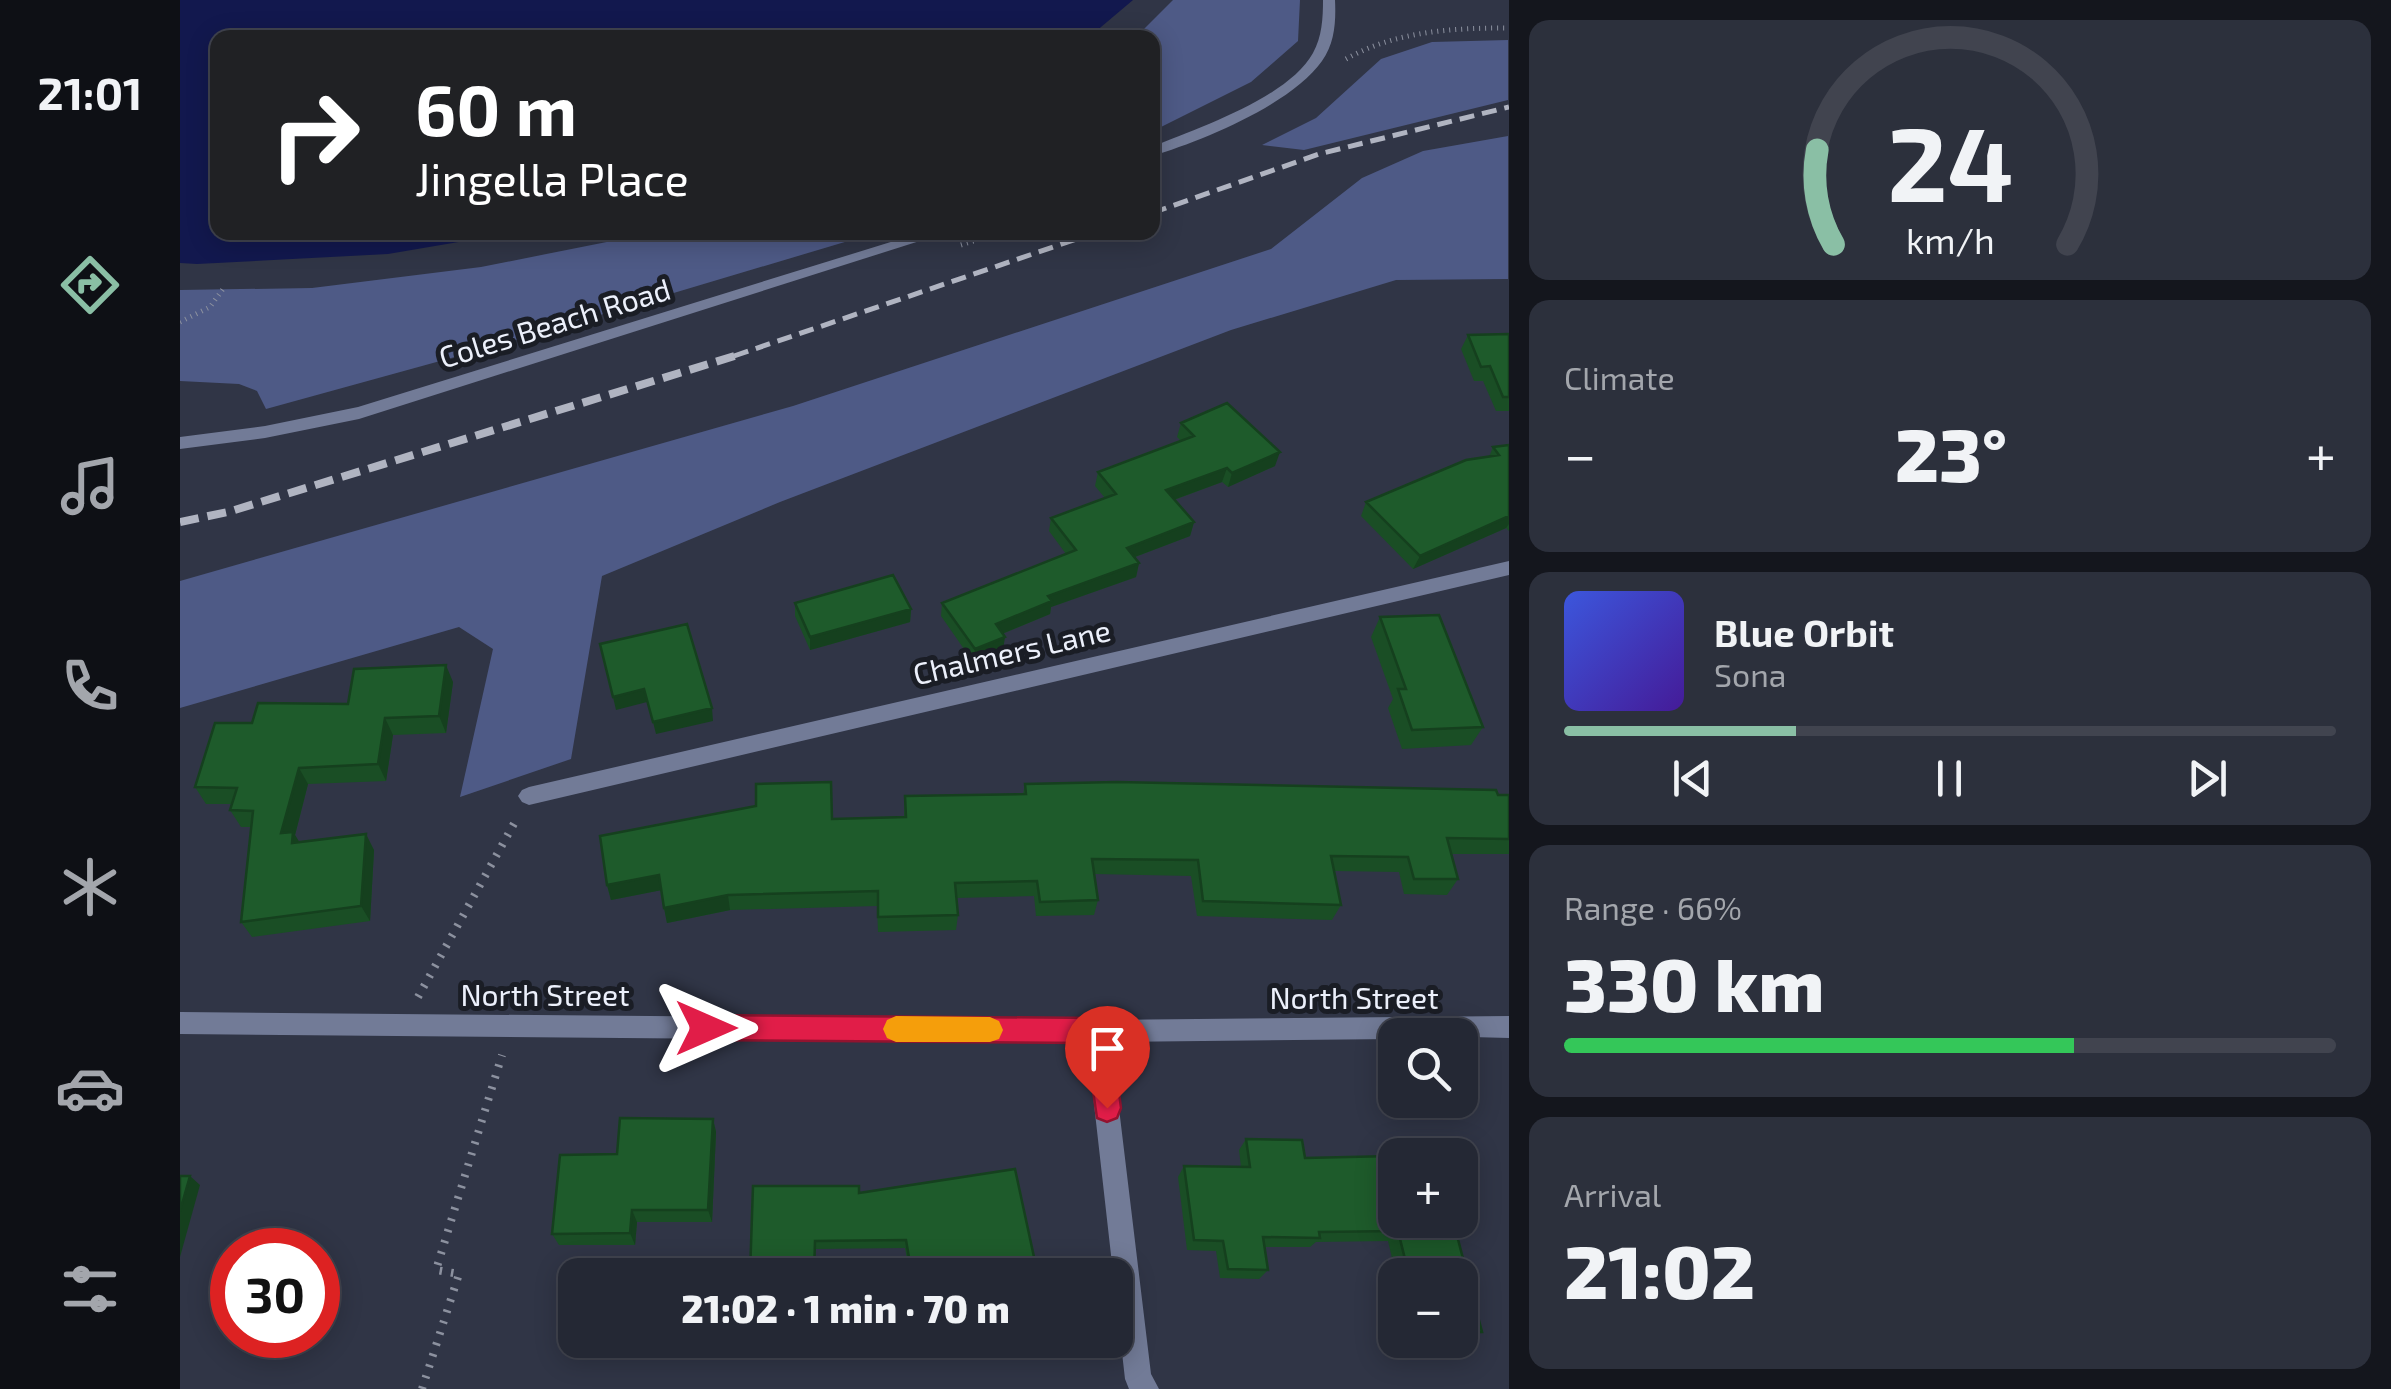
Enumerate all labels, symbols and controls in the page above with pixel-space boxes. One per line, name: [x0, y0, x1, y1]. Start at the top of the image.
text: 21:01: [38, 65, 143, 119]
text: 60 m: [415, 66, 577, 150]
icon: right: [250, 70, 380, 200]
text: 24: [1887, 98, 2013, 223]
text: Jingella Place: [415, 151, 689, 205]
text: km/h: [1906, 218, 1994, 261]
icon: directions: [55, 250, 125, 320]
street label: Coles Beach Road: [434, 270, 675, 374]
text: Climate: [1564, 358, 1675, 396]
text: 23°: [1895, 407, 2007, 497]
text: −: [1564, 420, 1596, 486]
text: +: [2306, 420, 2336, 486]
icon: music: [55, 451, 125, 521]
text: Blue Orbit: [1714, 609, 1894, 655]
street label: Chalmers Lane: [909, 611, 1114, 691]
icon: phone: [55, 651, 125, 721]
text: Sona: [1714, 655, 1786, 693]
icon: previous: [1665, 751, 1720, 806]
icon: pause: [1922, 751, 1977, 806]
icon: next: [2180, 751, 2235, 806]
icon: climate: [55, 852, 125, 922]
text: Range · 66%: [1564, 888, 1742, 926]
text: 330 km: [1564, 937, 1825, 1027]
street label: North Street: [460, 976, 630, 1012]
position arrow: [654, 976, 758, 1080]
street label: North Street: [1269, 979, 1439, 1015]
pin: [1065, 1006, 1150, 1109]
map controls: [1378, 1018, 1478, 1358]
button: search: [1378, 1018, 1478, 1118]
icon: arrive: [1080, 1021, 1135, 1076]
icon: car: [55, 1053, 125, 1123]
button: +: [1378, 1138, 1478, 1238]
text: Arrival: [1564, 1175, 1661, 1213]
text: 21:02: [1564, 1224, 1755, 1314]
speed limit sign: 30: [210, 1228, 340, 1358]
icon: filters: [55, 1254, 125, 1324]
button: −: [1378, 1258, 1478, 1358]
text: 21:02 · 1 min · 70 m: [681, 1285, 1010, 1331]

